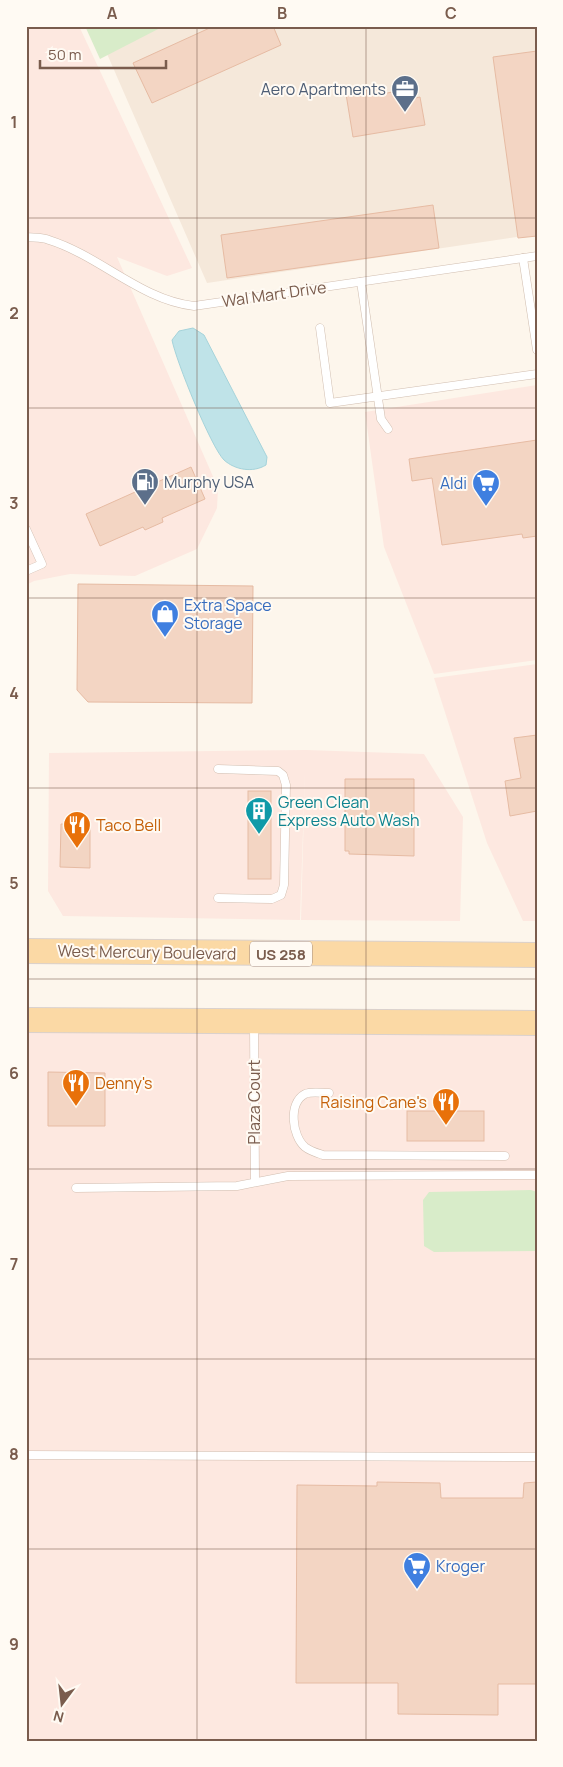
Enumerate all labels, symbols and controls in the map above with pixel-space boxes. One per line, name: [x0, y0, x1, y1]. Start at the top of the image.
text: A: [107, 2, 118, 24]
text: B: [277, 2, 287, 24]
text: C: [445, 2, 457, 24]
scale bar: [40, 38, 166, 70]
text: 50 m: [48, 44, 82, 65]
office icon: Aero Apartments: [390, 74, 420, 113]
place label: Aero Apartments: [261, 78, 386, 100]
text: 1: [10, 111, 18, 133]
street label: Wal Mart Drive: [220, 276, 328, 312]
text: 2: [9, 302, 19, 324]
fuel station icon: Murphy USA: [130, 467, 160, 506]
supermarket icon: Aldi: [471, 468, 501, 507]
place label: Murphy USA: [164, 471, 254, 493]
place label: Aldi: [440, 472, 467, 494]
text: 3: [9, 492, 19, 514]
place label: Extra Space Storage: [184, 594, 272, 634]
shop icon: Extra Space Storage: [150, 599, 180, 638]
text: 4: [9, 682, 19, 704]
place label: Green Clean Express Auto Wash: [278, 791, 419, 831]
building icon: Green Clean Express Auto Wash: [244, 796, 274, 835]
restaurant icon: Taco Bell: [62, 810, 92, 849]
place label: Taco Bell: [96, 814, 161, 836]
text: 5: [9, 872, 19, 894]
street label: West Mercury Boulevard: [58, 939, 236, 965]
road number: US 258: [250, 942, 312, 966]
street label: Plaza Court: [243, 1060, 265, 1144]
text: 6: [9, 1062, 19, 1084]
restaurant icon: Denny's: [61, 1068, 91, 1107]
place label: Denny's: [95, 1072, 153, 1094]
restaurant icon: Raising Cane's: [431, 1087, 461, 1126]
place label: Raising Cane's: [320, 1091, 427, 1113]
text: 7: [10, 1253, 18, 1275]
text: 8: [9, 1443, 19, 1465]
supermarket icon: Kroger: [402, 1551, 432, 1590]
place label: Kroger: [436, 1555, 485, 1577]
text: 9: [9, 1633, 19, 1655]
north arrow: [38, 1680, 88, 1730]
text: N: [51, 1707, 66, 1728]

